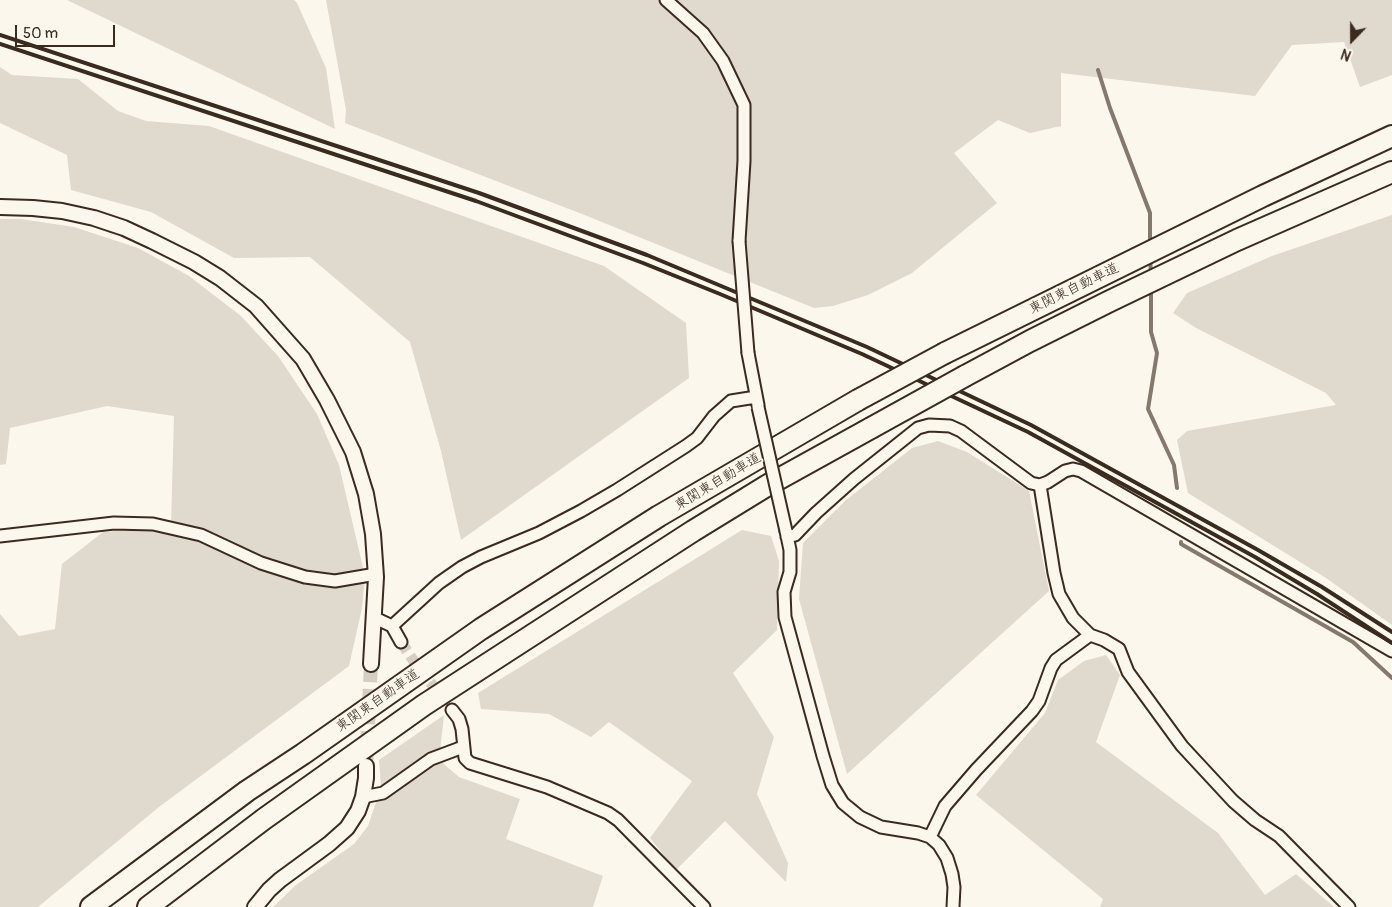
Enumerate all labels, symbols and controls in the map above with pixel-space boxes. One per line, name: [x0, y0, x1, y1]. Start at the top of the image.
scale bar: [18, 15, 118, 47]
north arrow: [1327, 15, 1377, 65]
text: 50 m: [23, 24, 58, 43]
text: N: [1339, 45, 1354, 64]
street label: 東関東自動車道: [1026, 260, 1122, 318]
street label: 東関東自動車道: [672, 450, 764, 514]
street label: 東関東自動車道: [333, 666, 423, 736]

